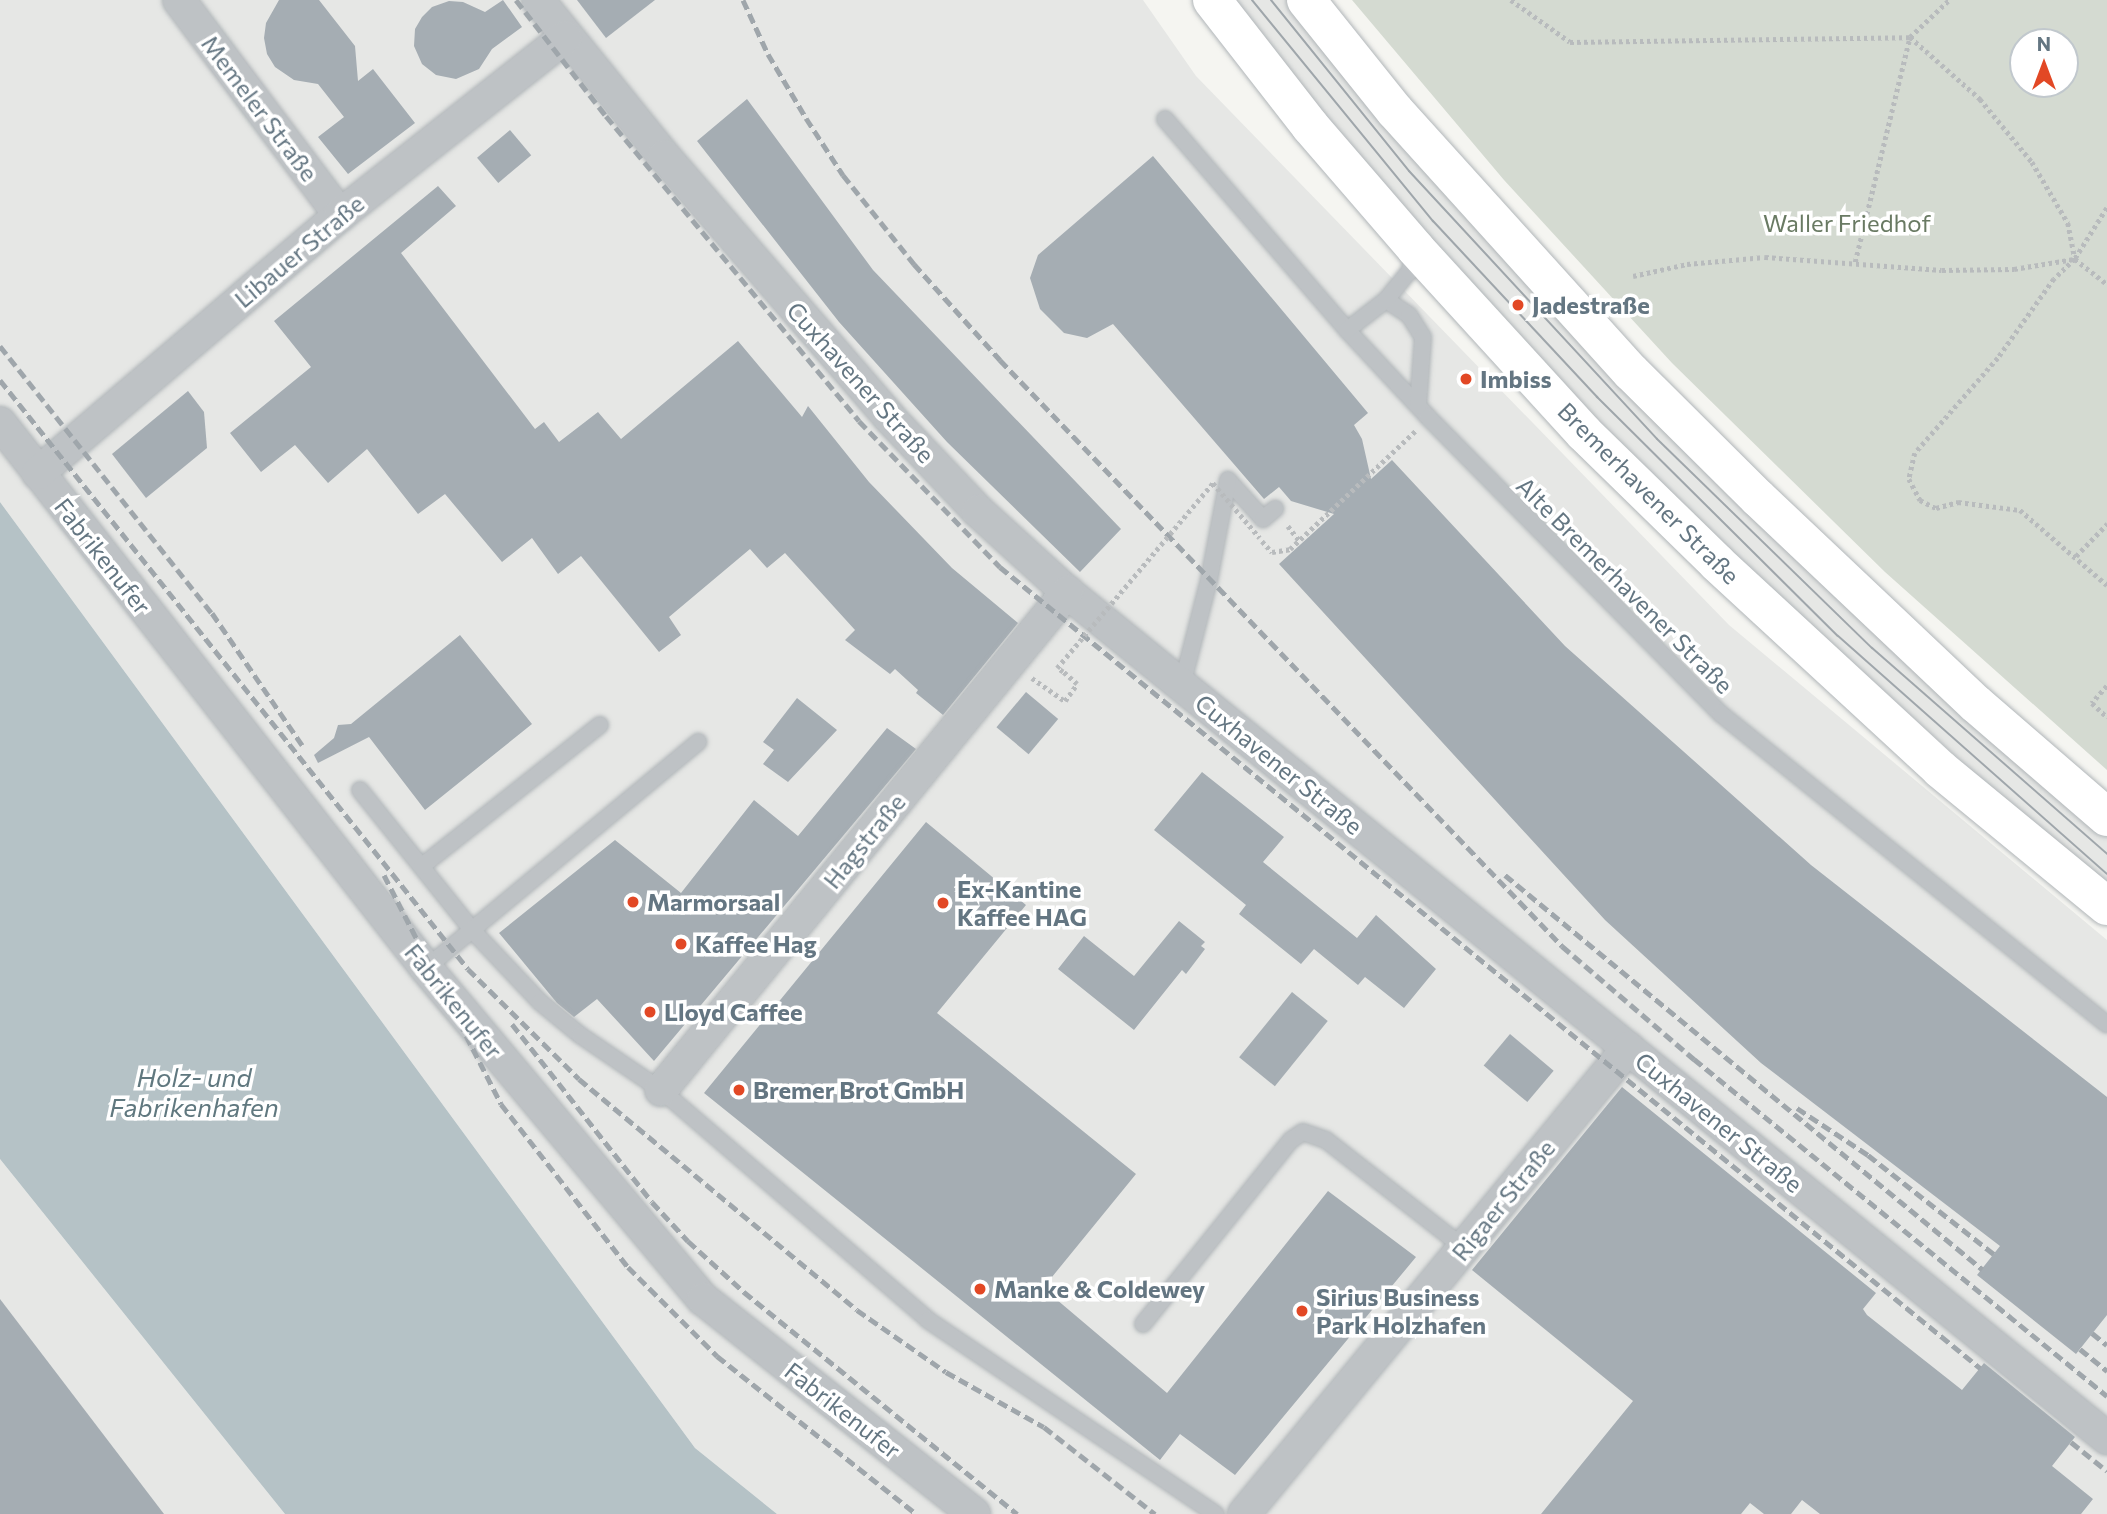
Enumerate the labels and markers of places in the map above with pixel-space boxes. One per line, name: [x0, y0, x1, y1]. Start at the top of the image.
place label: Jadestraße: [1532, 291, 1650, 319]
marker: Jadestraße: [1510, 297, 1526, 313]
place label: Imbiss: [1480, 365, 1552, 393]
marker: Imbiss: [1458, 371, 1474, 387]
place label: Ex-Kantine Kaffee HAG: [957, 875, 1087, 931]
place label: Marmorsaal: [647, 888, 780, 916]
marker: Marmorsaal: [625, 894, 641, 910]
marker: Ex-Kantine Kaffee HAG: [935, 895, 951, 911]
place label: Kaffee Hag: [695, 930, 817, 958]
marker: Kaffee Hag: [673, 936, 689, 952]
place label: Lloyd Caffee: [664, 998, 803, 1026]
marker: Lloyd Caffee: [642, 1004, 658, 1020]
place label: Bremer Brot GmbH: [753, 1076, 964, 1104]
marker: Bremer Brot GmbH: [731, 1082, 747, 1098]
place label: Manke & Coldewey: [994, 1275, 1205, 1303]
marker: Manke & Coldewey: [972, 1281, 988, 1297]
place label: Sirius Business Park Holzhafen: [1316, 1283, 1486, 1339]
marker: Sirius Business Park Holzhafen: [1294, 1303, 1310, 1319]

